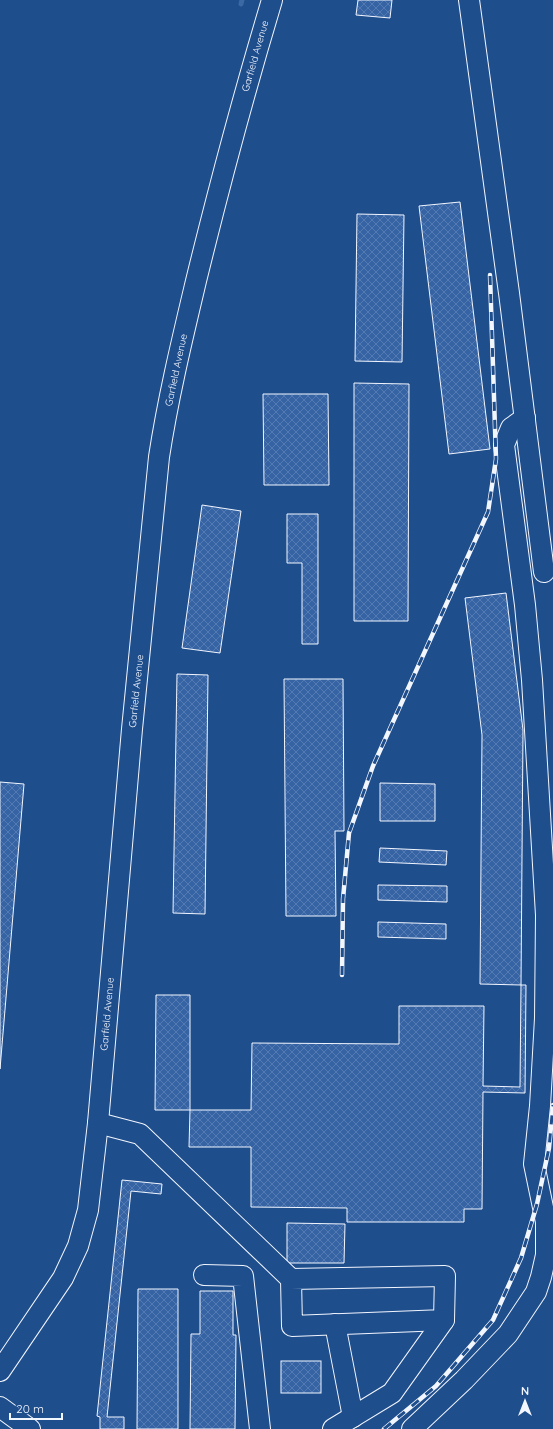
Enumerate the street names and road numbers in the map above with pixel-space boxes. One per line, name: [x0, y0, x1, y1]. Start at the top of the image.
street label: Garfield Avenue: [239, 19, 271, 93]
street label: Garfield Avenue: [162, 332, 190, 407]
street label: Garfield Avenue: [126, 653, 146, 728]
street label: Garfield Avenue: [97, 976, 117, 1051]

